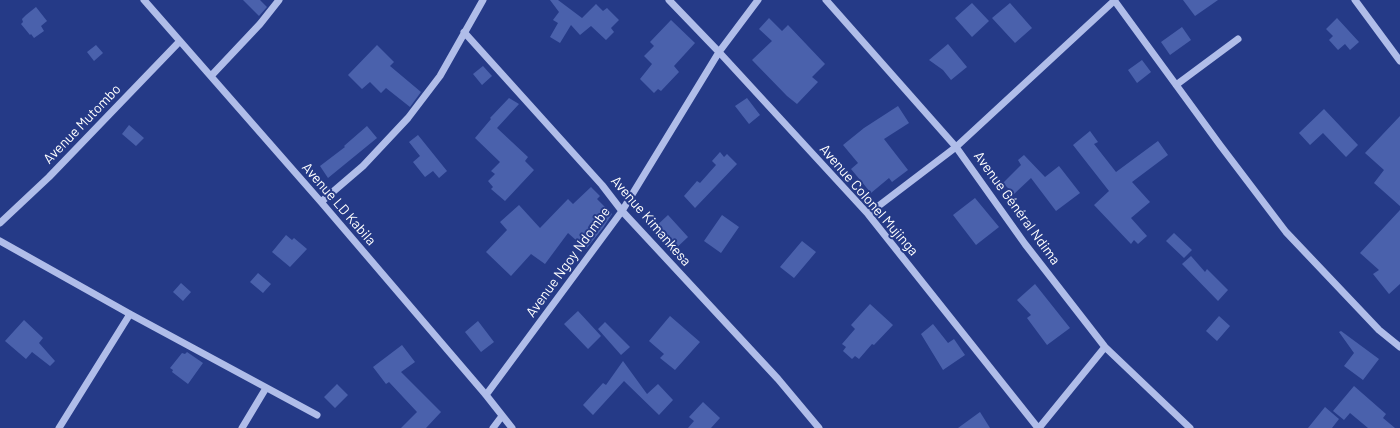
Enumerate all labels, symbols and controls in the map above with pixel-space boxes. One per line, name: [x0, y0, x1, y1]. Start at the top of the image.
street label: Avenue Mutombo: [40, 81, 124, 167]
street label: Avenue Colonel Mujinga: [816, 141, 922, 259]
street label: Avenue Général Ndima: [970, 148, 1064, 268]
street label: Avenue LD Kabila: [299, 159, 379, 249]
street label: Avenue Kimankesa: [607, 173, 695, 269]
street label: Avenue Ngoy Ndombe: [522, 204, 614, 320]

